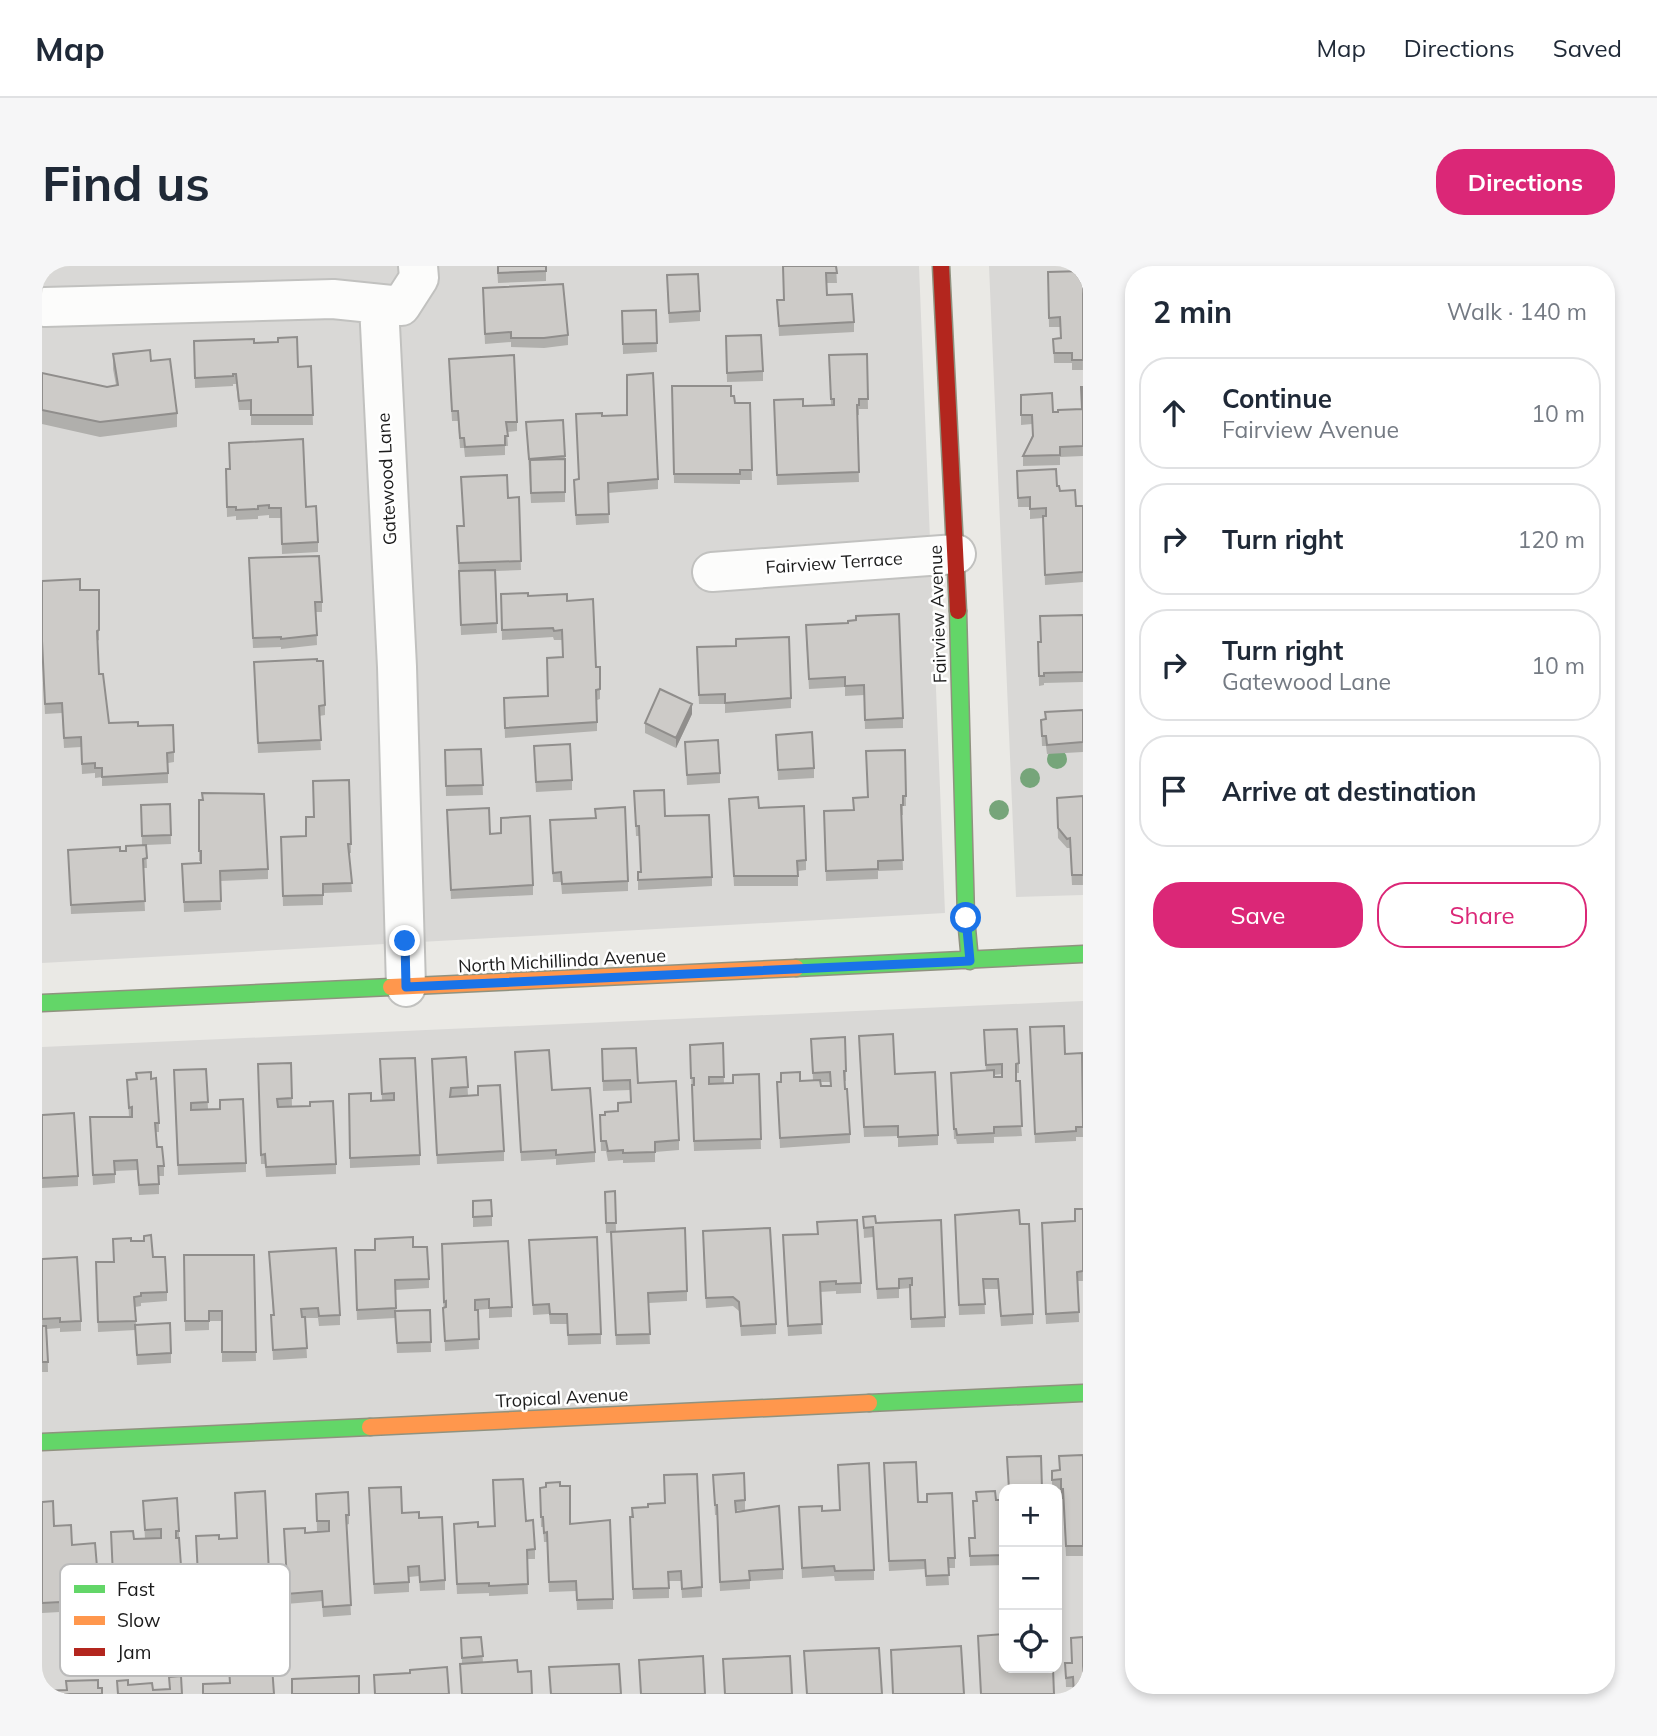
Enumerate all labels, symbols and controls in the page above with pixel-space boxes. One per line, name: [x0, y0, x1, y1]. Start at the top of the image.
text: Map: [35, 28, 105, 69]
text: Map: [1316, 33, 1366, 63]
text: Directions: [1404, 33, 1515, 63]
text: Saved: [1553, 33, 1622, 63]
button: Directions: [1436, 149, 1615, 215]
text: Find us: [42, 152, 210, 213]
text: 2 min: [1153, 293, 1232, 331]
text: Walk · 140 m: [1447, 297, 1587, 326]
text: Continue: [1222, 382, 1332, 415]
icon: ahead: [1155, 394, 1193, 432]
text: 10 m: [1531, 399, 1585, 428]
street label: Gatewood Lane: [372, 412, 401, 546]
text: Fairview Avenue: [1222, 415, 1399, 444]
icon: right: [1155, 520, 1193, 558]
text: Turn right: [1222, 523, 1343, 556]
text: 120 m: [1517, 525, 1585, 554]
street label: Fairview Avenue: [924, 544, 951, 684]
street label: Fairview Terrace: [765, 546, 903, 579]
text: Turn right: [1222, 634, 1343, 667]
icon: right: [1155, 646, 1193, 684]
text: 10 m: [1531, 651, 1585, 680]
text: Gatewood Lane: [1222, 667, 1391, 696]
icon: arrive: [1155, 772, 1193, 810]
text: Arrive at destination: [1222, 775, 1477, 808]
button: Save: [1153, 882, 1363, 948]
button: Share: [1377, 882, 1587, 948]
route start: [950, 902, 981, 933]
route end: [389, 925, 420, 956]
street label: North Michillinda Avenue: [457, 944, 667, 977]
street label: Tropical Avenue: [495, 1383, 629, 1412]
map controls: [999, 1484, 1062, 1673]
button: +: [999, 1484, 1062, 1547]
button: −: [999, 1547, 1062, 1610]
legend: [60, 1564, 290, 1676]
text: Fast: [117, 1577, 155, 1601]
text: Slow: [117, 1608, 161, 1632]
button: locate: [999, 1610, 1062, 1673]
text: Jam: [117, 1640, 151, 1664]

